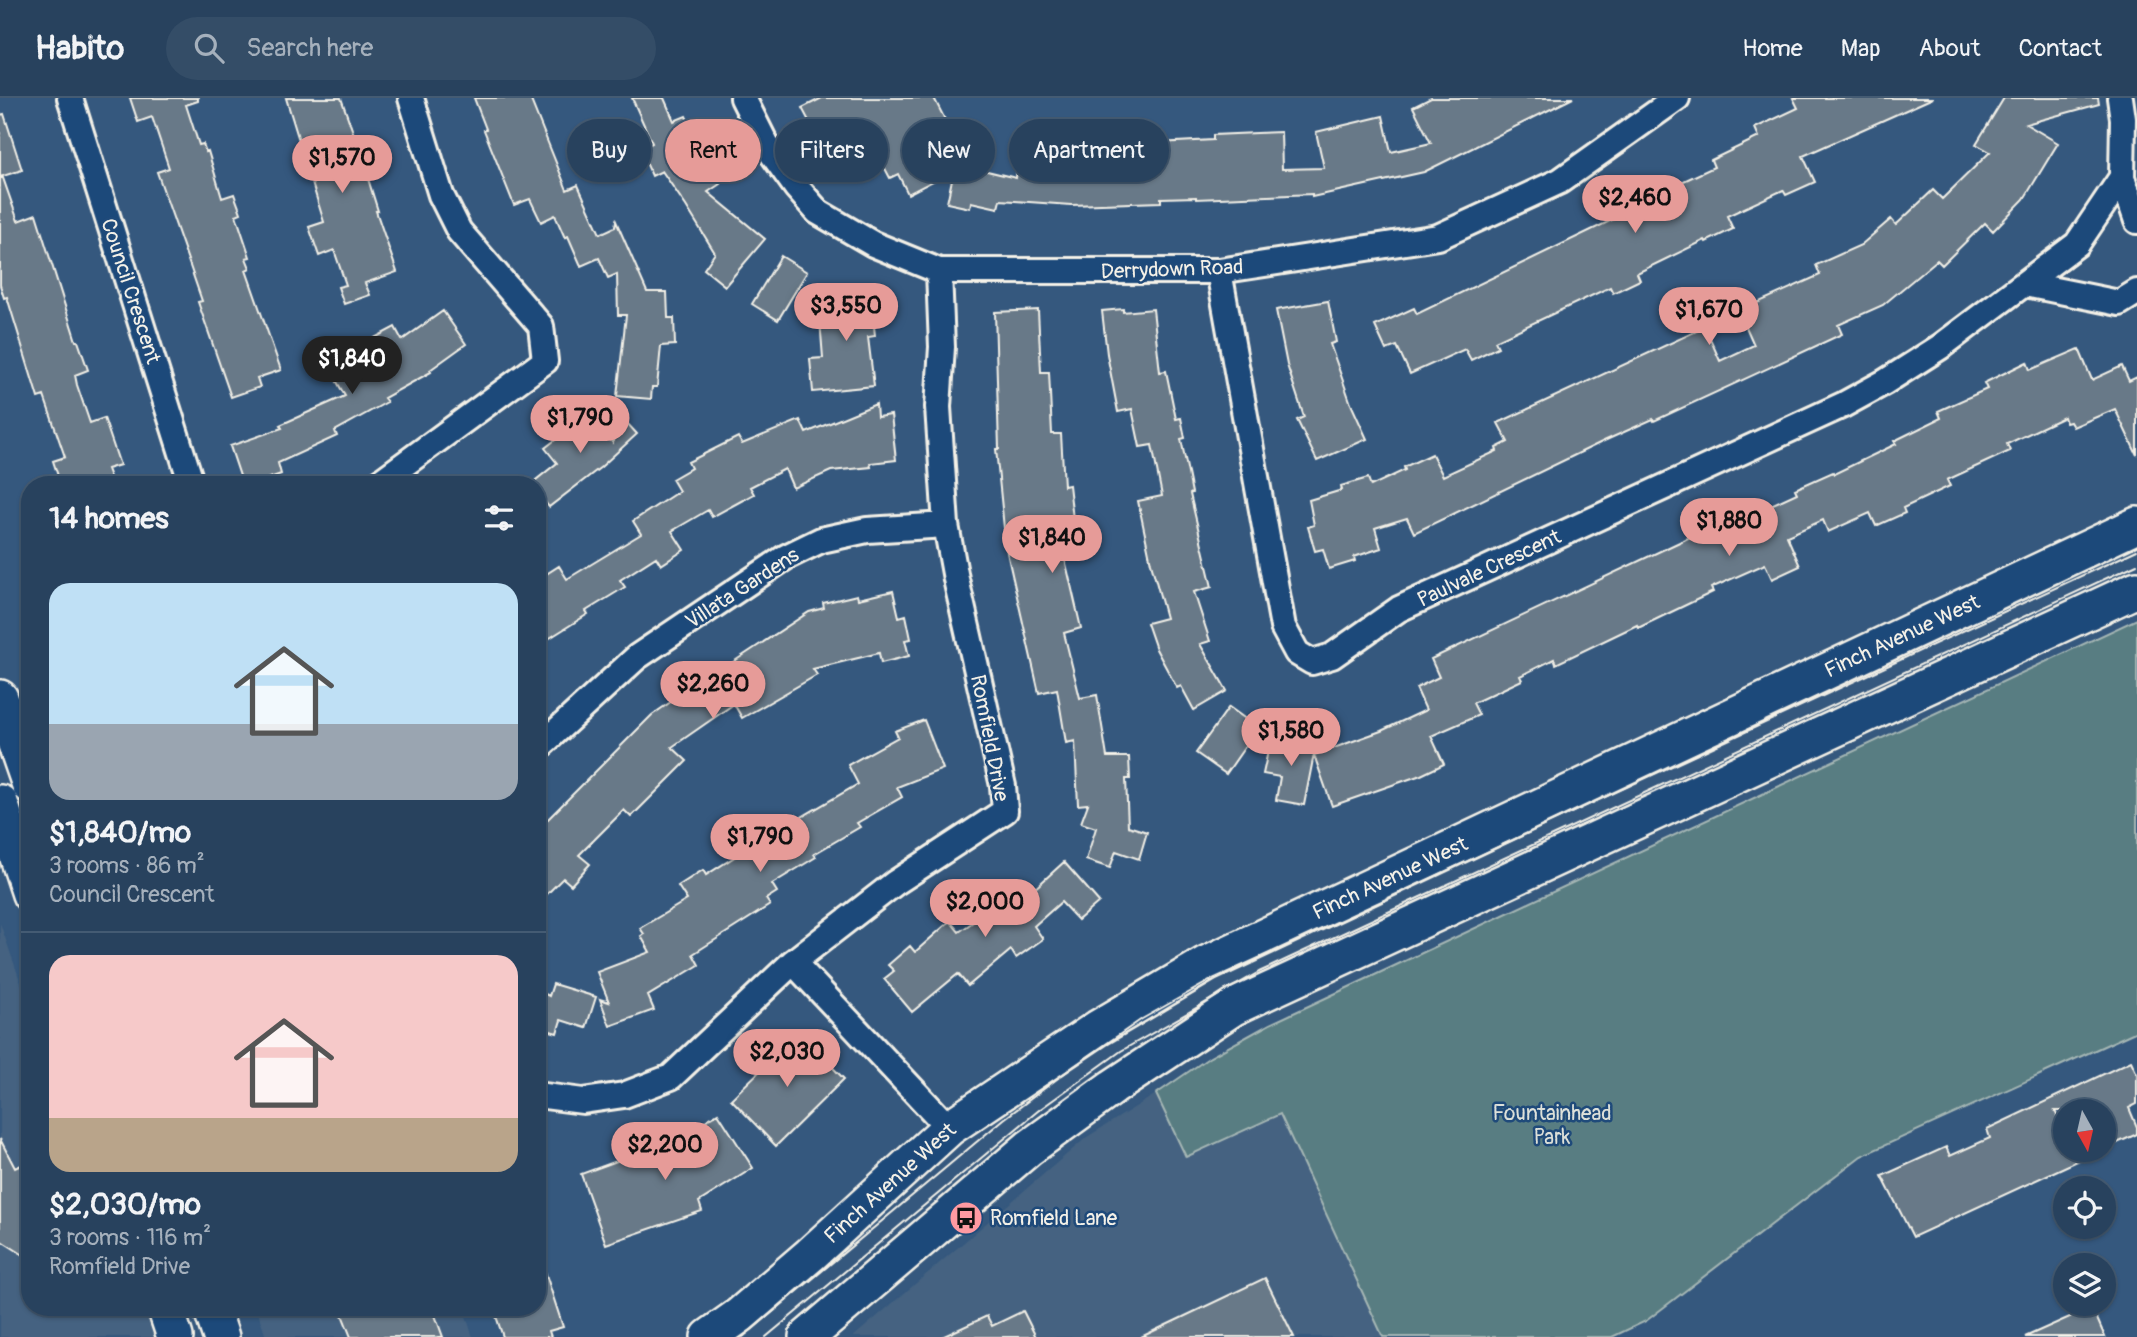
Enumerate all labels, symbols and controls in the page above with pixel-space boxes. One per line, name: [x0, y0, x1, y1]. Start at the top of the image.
search box: [166, 17, 656, 80]
text: Habito: [35, 28, 124, 69]
icon: search: [190, 29, 228, 67]
text: Search here: [246, 32, 373, 64]
text: Home: [1742, 34, 1803, 63]
text: Map: [1841, 34, 1881, 63]
text: About: [1919, 34, 1981, 63]
text: Contact: [2019, 34, 2102, 63]
chip: Buy: [567, 119, 651, 182]
chip: Rent: [665, 119, 761, 182]
chip: Filters: [775, 119, 888, 182]
chip: New: [902, 119, 995, 182]
chip: Apartment: [1009, 119, 1169, 182]
pin: $1,570: [285, 136, 399, 195]
text: $1,570: [308, 143, 376, 172]
pin: $2,460: [1578, 176, 1692, 235]
text: $2,460: [1598, 183, 1672, 212]
street label: Council Crescent: [94, 215, 167, 368]
street label: Derrydown Road: [1100, 254, 1244, 285]
pin: $3,550: [789, 284, 903, 343]
pin: $1,670: [1652, 288, 1766, 347]
text: $3,550: [810, 291, 882, 320]
text: $1,670: [1675, 295, 1743, 324]
pin: $1,840: [295, 336, 409, 396]
text: $1,840: [318, 344, 386, 373]
pin: $1,790: [523, 396, 637, 455]
text: $1,790: [546, 403, 614, 432]
pin: $1,880: [1672, 498, 1786, 558]
icon: filters: [480, 499, 518, 537]
text: 14 homes: [49, 500, 169, 537]
text: $1,880: [1696, 506, 1762, 535]
pin: $1,840: [995, 516, 1109, 575]
text: $1,840: [1018, 523, 1086, 552]
street label: Paulvale Crescent: [1413, 523, 1566, 614]
street label: Villata Gardens: [680, 541, 805, 635]
street label: Finch Avenue West: [1820, 588, 1985, 684]
icon: home: [221, 628, 347, 754]
pin: $2,260: [656, 662, 770, 721]
text: $2,260: [676, 669, 750, 698]
street label: Romfield Drive: [964, 672, 1015, 804]
pin: $1,580: [1234, 708, 1348, 768]
text: $1,580: [1257, 716, 1325, 745]
text: $1,840/mo: [49, 814, 191, 851]
pin: $1,790: [703, 814, 817, 874]
text: $1,790: [726, 822, 794, 851]
street label: Finch Avenue West: [1308, 830, 1473, 926]
text: 3 rooms · 86 m²: [49, 851, 205, 880]
text: Council Crescent: [49, 880, 215, 909]
pin: $2,000: [928, 880, 1042, 939]
text: $2,000: [946, 887, 1024, 916]
icon: home: [221, 1000, 347, 1126]
pin: $2,030: [730, 1030, 844, 1089]
text: $2,030: [749, 1037, 825, 1066]
north arrow: [2053, 1099, 2116, 1162]
map controls: [2053, 1099, 2116, 1316]
park label: Fountainhead Park: [1492, 1100, 1612, 1151]
street label: Finch Avenue West: [819, 1117, 962, 1250]
pin: $2,200: [608, 1122, 722, 1182]
text: $2,200: [627, 1130, 703, 1159]
button: locate: [2053, 1176, 2116, 1239]
text: $2,030/mo: [49, 1186, 201, 1223]
bus stop icon: Romfield Lane: [947, 1199, 985, 1237]
place label: Romfield Lane: [990, 1205, 1118, 1232]
text: 3 rooms · 116 m²: [49, 1223, 211, 1252]
text: Romfield Drive: [49, 1252, 190, 1281]
button: layers: [2053, 1253, 2116, 1316]

